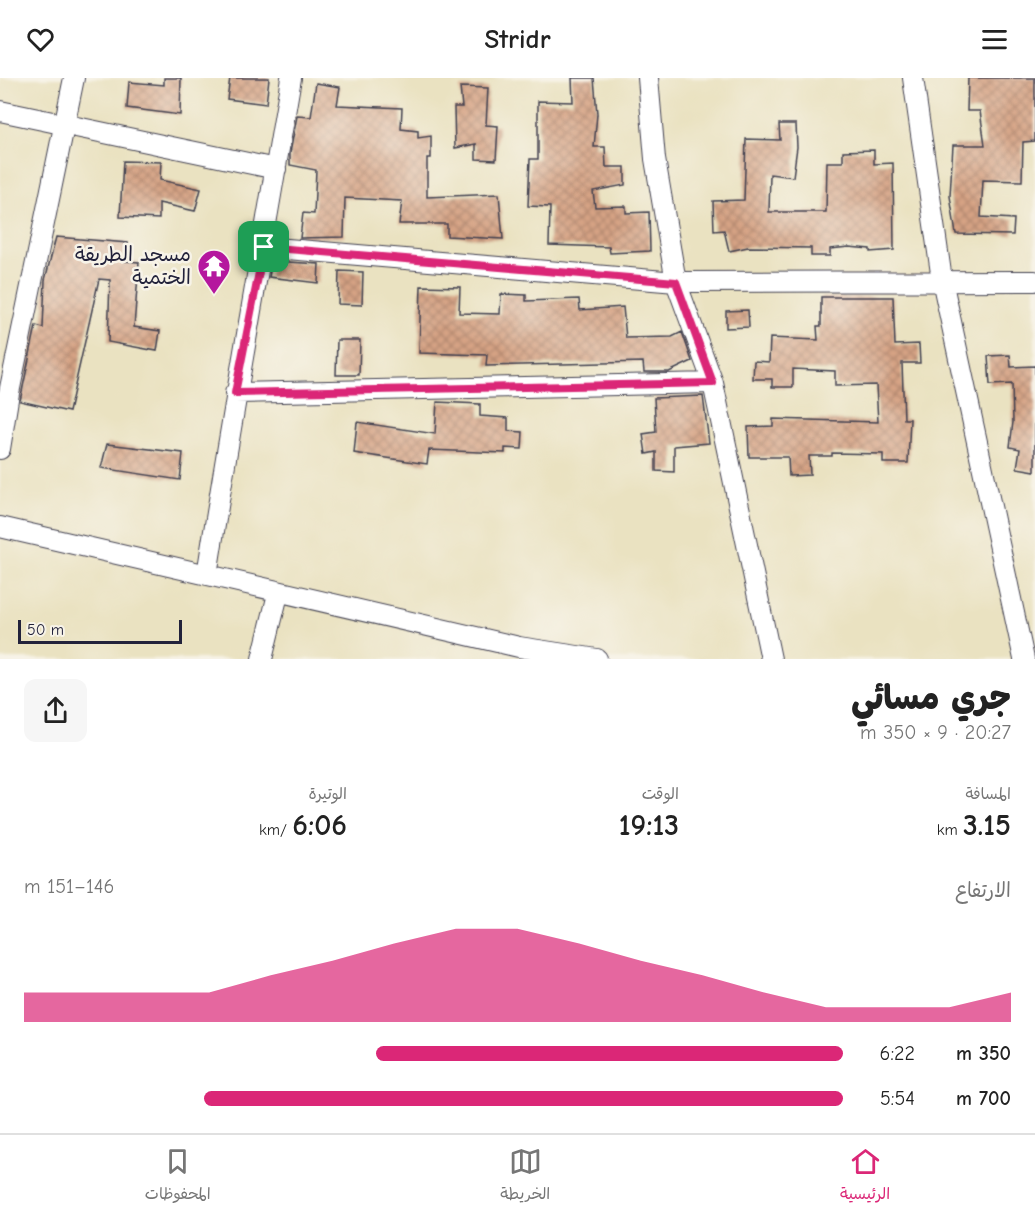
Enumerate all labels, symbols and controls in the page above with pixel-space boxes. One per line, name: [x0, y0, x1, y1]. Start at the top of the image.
icon: heart: [24, 23, 57, 56]
icon: menu: [978, 23, 1011, 56]
text: Stridr: [485, 24, 551, 55]
pin: [238, 221, 289, 272]
icon: arrive: [247, 230, 280, 263]
place label: مسجد الطريقة الختمية: [75, 243, 191, 289]
temple icon: مسجد الطريقة الختمية: [196, 248, 232, 295]
scale bar: [18, 617, 182, 644]
text: 50 m: [27, 621, 64, 639]
button: share: [24, 679, 87, 742]
text: جري مسائي: [851, 679, 1011, 717]
text: 20:27 · 9 × 350 m: [860, 721, 1011, 744]
text: الوتيرة: [308, 785, 347, 803]
text: الوقت: [642, 785, 679, 803]
text: المسافة: [965, 785, 1011, 803]
text: 6:06: [292, 808, 347, 843]
text: 19:13: [619, 808, 679, 843]
text: 3.15: [963, 808, 1011, 843]
text: /km: [259, 821, 292, 839]
text: km: [937, 821, 963, 839]
text: 146–151 m: [24, 875, 114, 898]
text: الارتفاع: [955, 879, 1011, 902]
text: 6:22: [880, 1042, 915, 1065]
text: 350 m: [956, 1042, 1011, 1065]
text: 5:54: [880, 1087, 915, 1110]
text: 700 m: [956, 1087, 1011, 1110]
tab: المحفوظات: [145, 1145, 211, 1208]
tab: الخريطة: [500, 1145, 550, 1208]
tab: الرئيسية: [840, 1145, 890, 1208]

